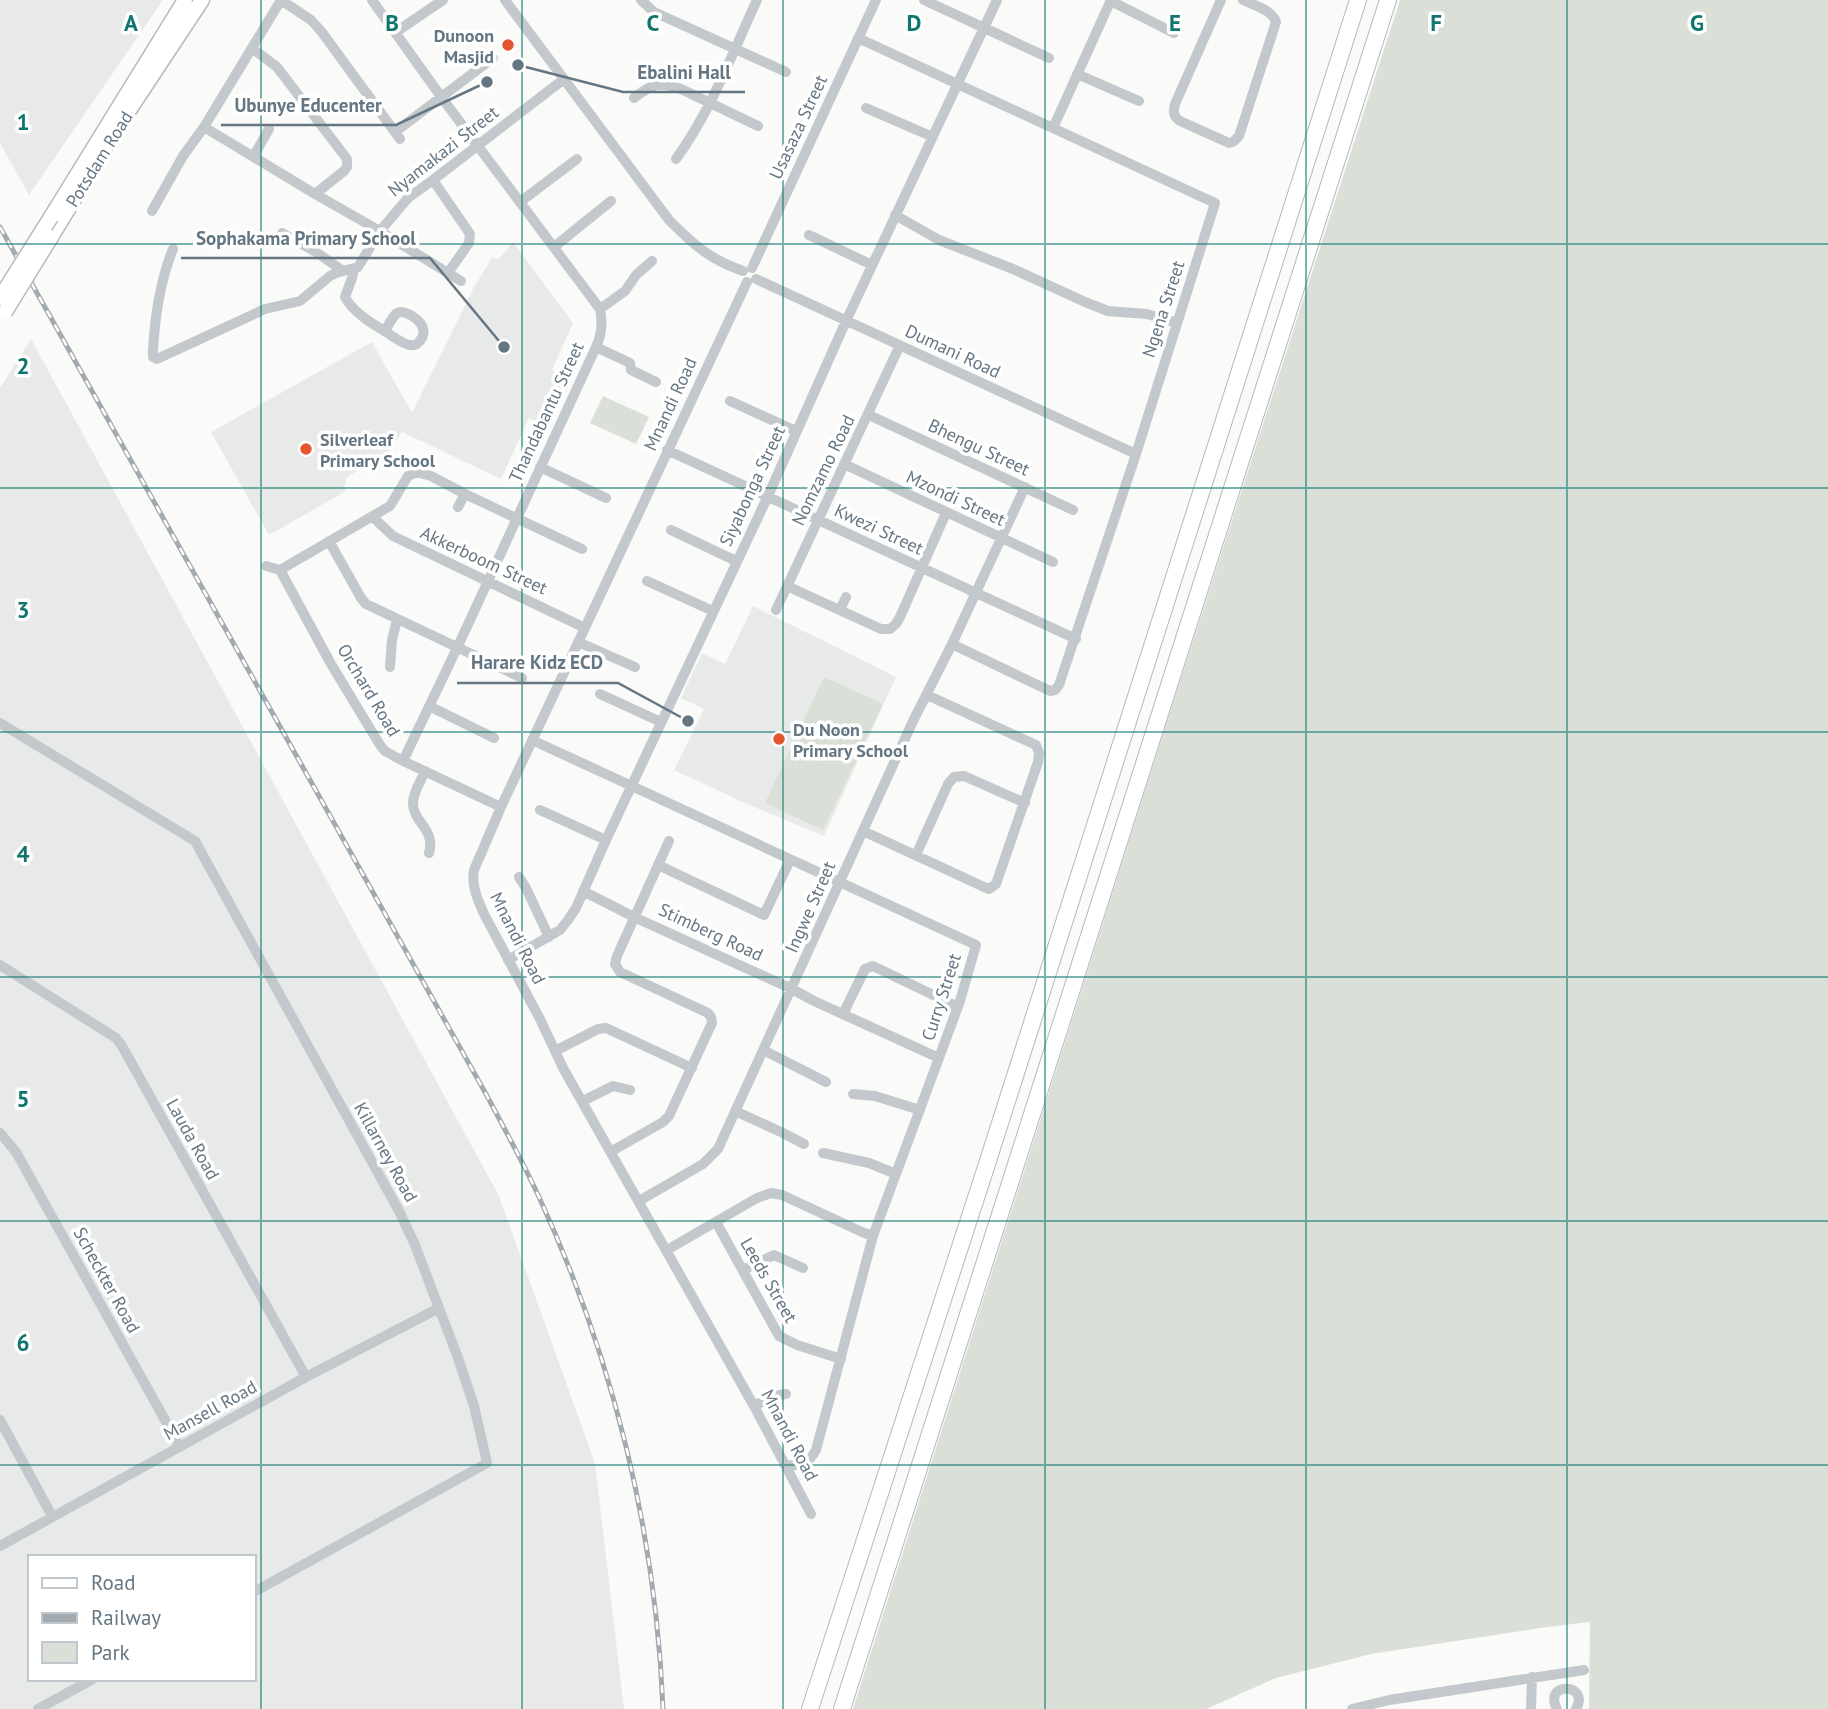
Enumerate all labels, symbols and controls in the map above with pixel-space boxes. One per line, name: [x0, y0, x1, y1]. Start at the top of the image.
text: A: [124, 8, 138, 37]
text: B: [385, 8, 399, 37]
text: C: [647, 8, 660, 37]
text: D: [907, 8, 921, 37]
text: E: [1169, 8, 1181, 37]
text: F: [1430, 8, 1442, 37]
text: G: [1690, 8, 1704, 37]
place label: Dunoon Masjid: [434, 24, 494, 68]
marker: Dunoon Masjid: [500, 37, 516, 53]
callout: Ebalini Hall: [623, 52, 745, 92]
text: Ebalini Hall: [637, 60, 731, 84]
street label: Usasaza Street: [764, 71, 832, 183]
callout: Ubunye Educenter: [221, 85, 396, 125]
text: Ubunye Educenter: [234, 93, 382, 117]
street label: Nyamakazi Street: [383, 101, 503, 201]
text: 1: [16, 107, 30, 136]
street label: Potsdam Road: [60, 107, 138, 211]
callout: Sophakama Primary School: [181, 218, 430, 258]
text: Sophakama Primary School: [196, 226, 416, 250]
street label: Ngena Street: [1137, 258, 1189, 360]
street label: Dumani Road: [902, 319, 1004, 383]
street label: Thandabantu Street: [503, 338, 589, 486]
text: 2: [16, 351, 30, 380]
street label: Mnandi Road: [638, 354, 702, 454]
street label: Nomzamo Road: [786, 411, 860, 529]
street label: Bhengu Street: [925, 413, 1033, 481]
street label: Siyabonga Street: [714, 422, 790, 550]
place label: Silverleaf Primary School: [320, 428, 436, 472]
marker: Silverleaf Primary School: [298, 441, 314, 457]
street label: Mzondi Street: [903, 465, 1009, 531]
street label: Kwezi Street: [831, 498, 927, 560]
street label: Akkerboom Street: [417, 521, 551, 599]
text: 3: [16, 595, 30, 624]
street label: Orchard Road: [332, 639, 406, 741]
callout: Harare Kidz ECD: [457, 643, 618, 683]
text: Harare Kidz ECD: [471, 650, 603, 674]
place label: Du Noon Primary School: [793, 718, 909, 762]
marker: Du Noon Primary School: [771, 731, 787, 747]
text: 4: [16, 839, 30, 868]
street label: Ingwe Street: [780, 858, 840, 956]
street label: Mnandi Road: [485, 888, 551, 988]
street label: Stimberg Road: [655, 898, 767, 966]
street label: Curry Street: [916, 950, 966, 1044]
text: 5: [16, 1084, 30, 1113]
street label: Lauda Road: [161, 1094, 225, 1184]
street label: Killarney Road: [349, 1098, 423, 1206]
street label: Scheckter Road: [69, 1223, 145, 1337]
street label: Leeds Street: [735, 1233, 803, 1327]
text: 6: [16, 1328, 30, 1357]
street label: Mansell Road: [159, 1375, 261, 1445]
street label: Mnandi Road: [756, 1385, 824, 1485]
legend: [28, 1555, 256, 1681]
text: Road: [91, 1569, 135, 1596]
text: Railway: [91, 1604, 161, 1631]
text: Park: [91, 1639, 130, 1666]

